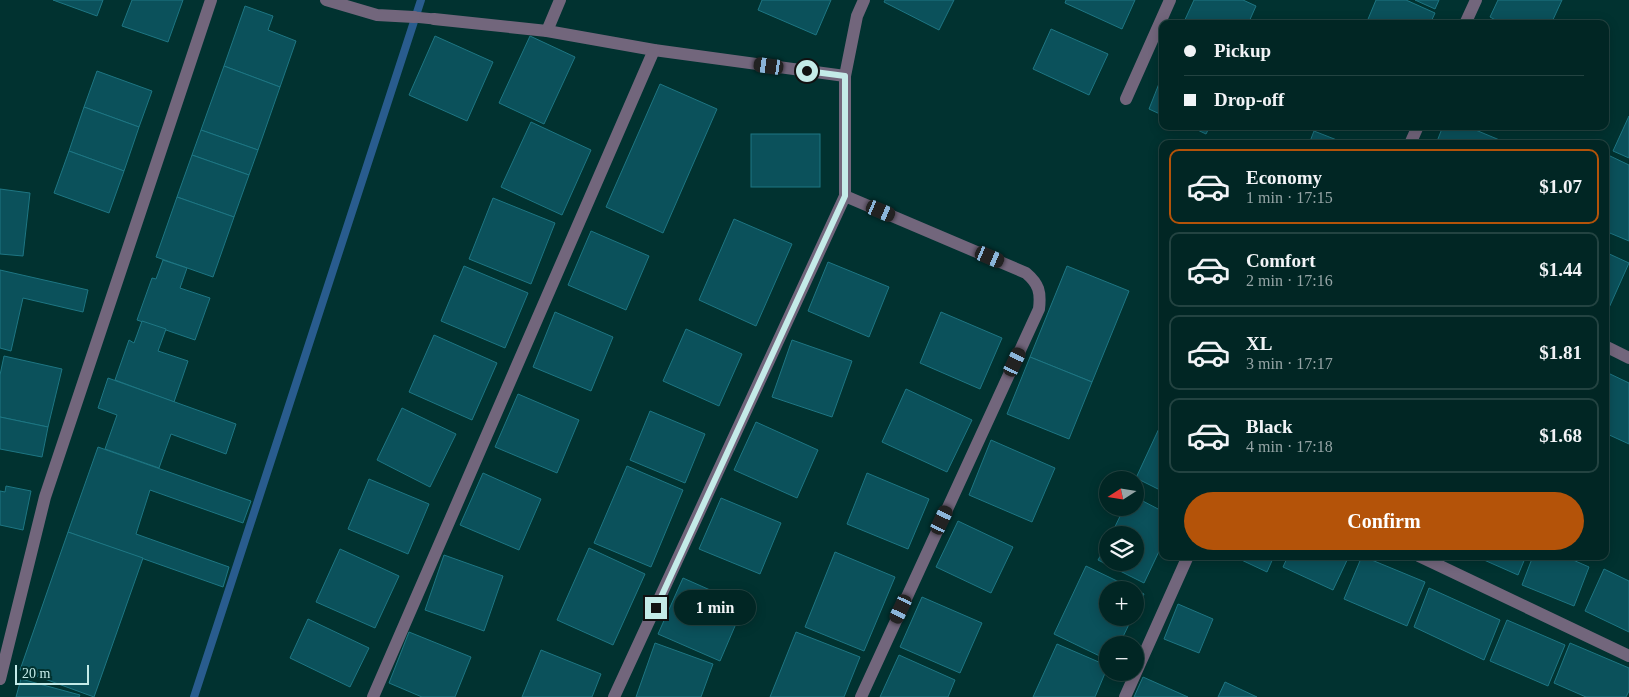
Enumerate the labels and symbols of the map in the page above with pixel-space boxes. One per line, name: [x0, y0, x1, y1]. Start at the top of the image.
car: [753, 56, 784, 76]
route start: [796, 60, 818, 82]
car: [864, 198, 897, 224]
car: [973, 244, 1006, 270]
car: [1001, 345, 1028, 379]
north arrow: [1099, 471, 1144, 516]
car: [928, 503, 955, 537]
callout: 1 min: [674, 590, 756, 626]
car: [887, 592, 914, 626]
route end: [645, 597, 667, 619]
scale bar: [15, 662, 89, 685]

